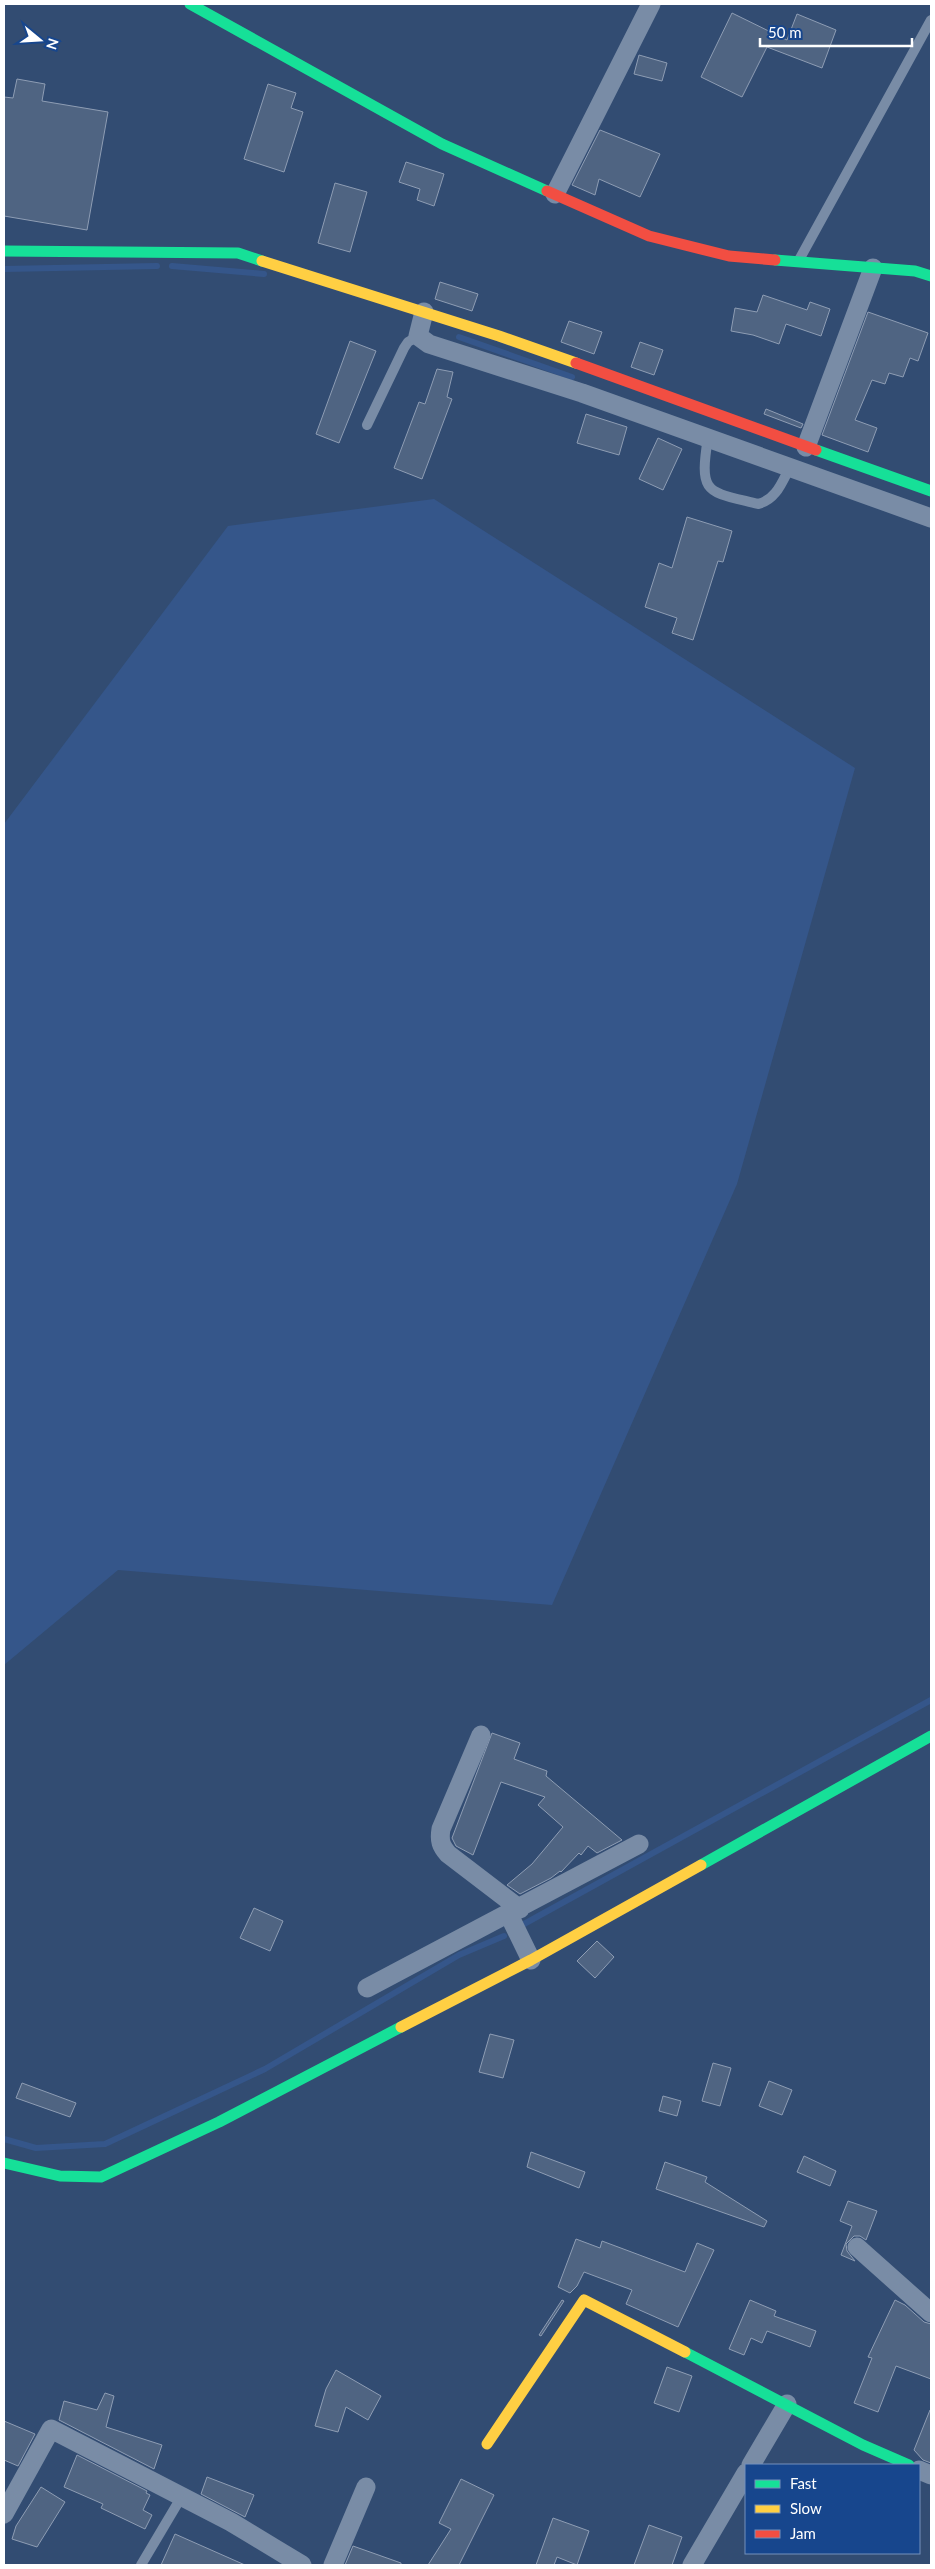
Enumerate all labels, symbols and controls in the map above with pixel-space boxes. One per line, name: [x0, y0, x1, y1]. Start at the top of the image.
north arrow: [15, 15, 65, 65]
scale bar: [760, 15, 912, 47]
text: 50 m: [768, 23, 802, 41]
text: N: [43, 36, 63, 52]
legend: [745, 2464, 920, 2554]
text: Fast: [790, 2474, 817, 2492]
text: Slow: [790, 2499, 822, 2517]
text: Jam: [790, 2524, 816, 2542]

